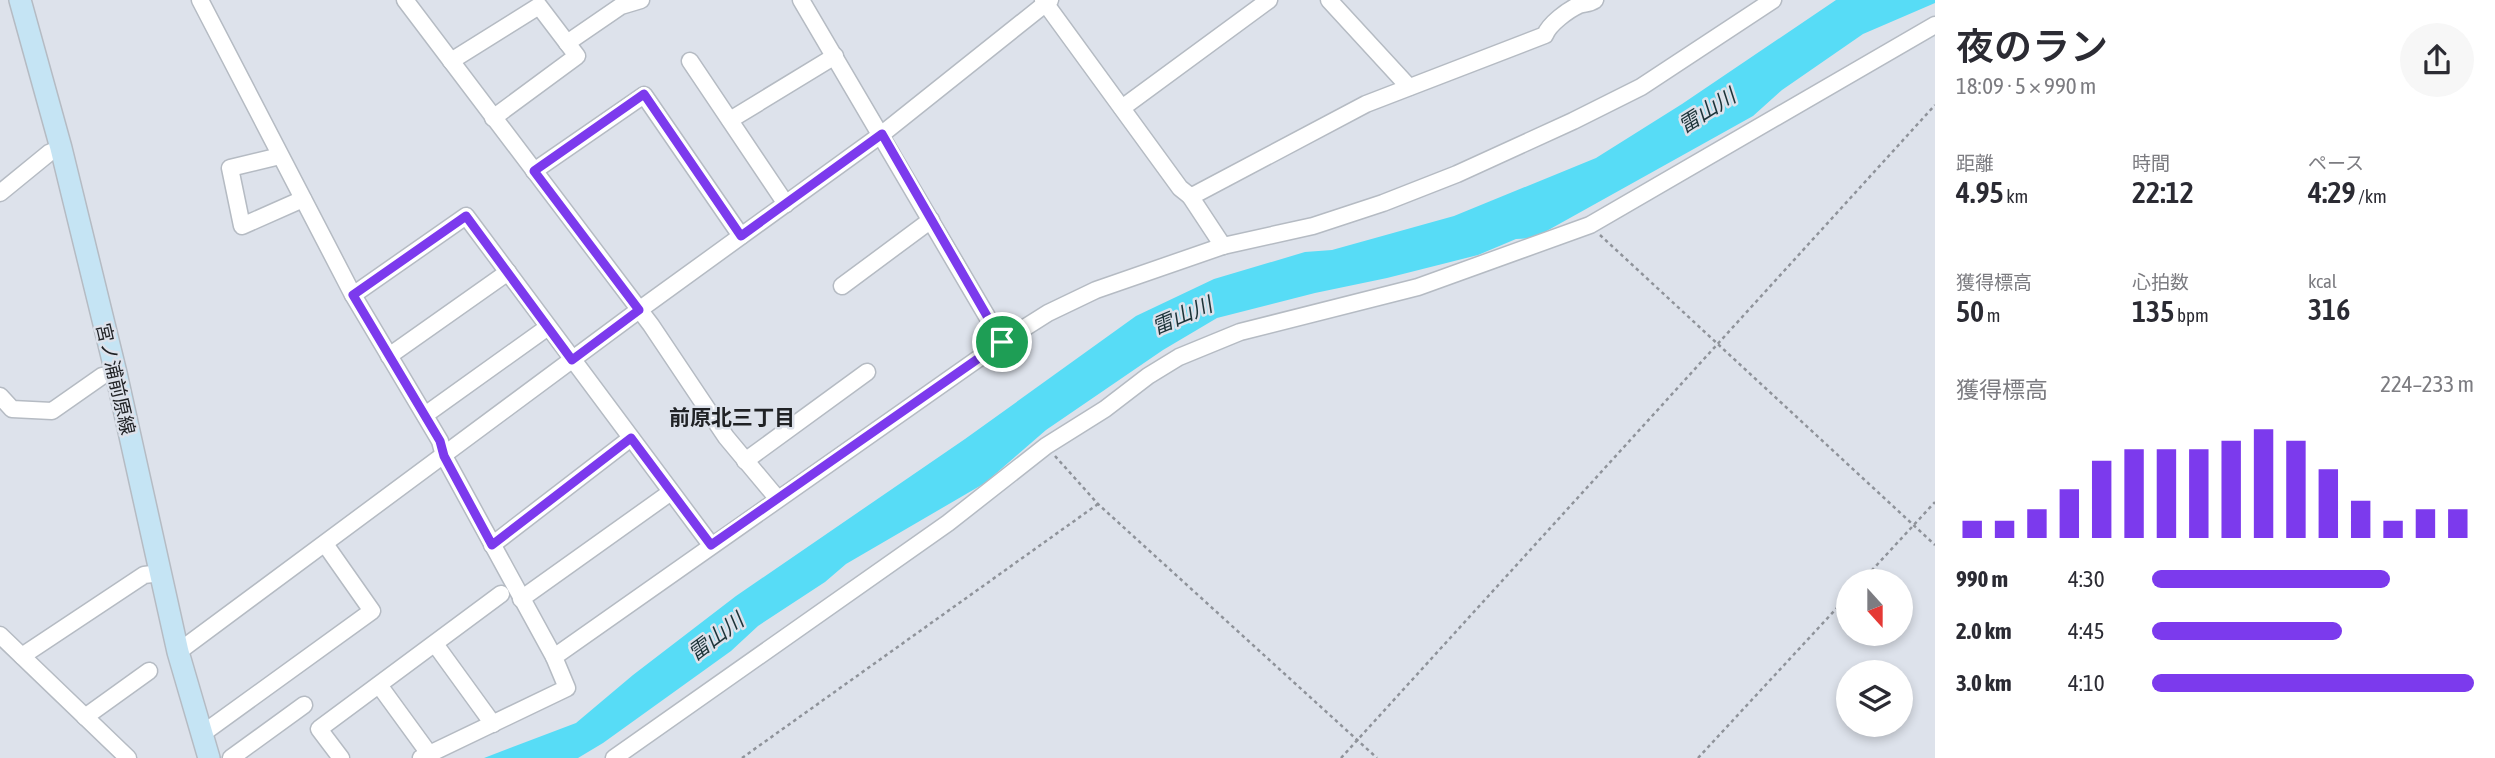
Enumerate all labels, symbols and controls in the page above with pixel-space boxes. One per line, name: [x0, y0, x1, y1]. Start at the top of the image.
button: share: [2400, 23, 2474, 97]
text: 夜のラン: [1956, 25, 2108, 68]
text: 18:09 · 5 × 990 m: [1956, 73, 2096, 99]
water label: 雷山川: [1673, 82, 1741, 137]
text: 距離: [1956, 152, 1994, 174]
text: 時間: [2132, 152, 2170, 174]
text: ペース: [2308, 152, 2364, 174]
text: 4.95: [1956, 175, 2004, 209]
text: 22:12: [2132, 175, 2194, 209]
text: 4:29: [2308, 175, 2356, 209]
text: km: [2004, 185, 2028, 207]
text: /km: [2356, 185, 2387, 207]
text: kcal: [2308, 270, 2337, 292]
text: 獲得標高: [1956, 271, 2032, 293]
text: 心拍数: [2132, 271, 2189, 293]
water label: 雷山川: [1148, 291, 1217, 338]
text: 316: [2308, 292, 2350, 326]
text: 50: [1956, 294, 1984, 328]
text: 135: [2132, 294, 2174, 328]
text: m: [1984, 304, 2001, 326]
text: bpm: [2174, 304, 2209, 326]
pin: [972, 312, 1032, 372]
street label: 宮ノ浦前原線: [92, 321, 140, 437]
icon: arrive: [983, 323, 1021, 361]
text: 224–233 m: [2380, 371, 2474, 397]
text: 獲得標高: [1956, 377, 2048, 403]
district label: 前原北三丁目: [669, 405, 795, 429]
text: 990 m: [1956, 566, 2008, 592]
text: 4:30: [2068, 566, 2105, 592]
north arrow: [1836, 569, 1913, 646]
map controls: [1836, 569, 1913, 737]
water label: 雷山川: [683, 606, 749, 665]
text: 2.0 km: [1956, 618, 2012, 644]
text: 4:45: [2068, 618, 2105, 644]
button: layers: [1836, 660, 1913, 737]
text: 3.0 km: [1956, 670, 2012, 696]
text: 4:10: [2068, 670, 2105, 696]

